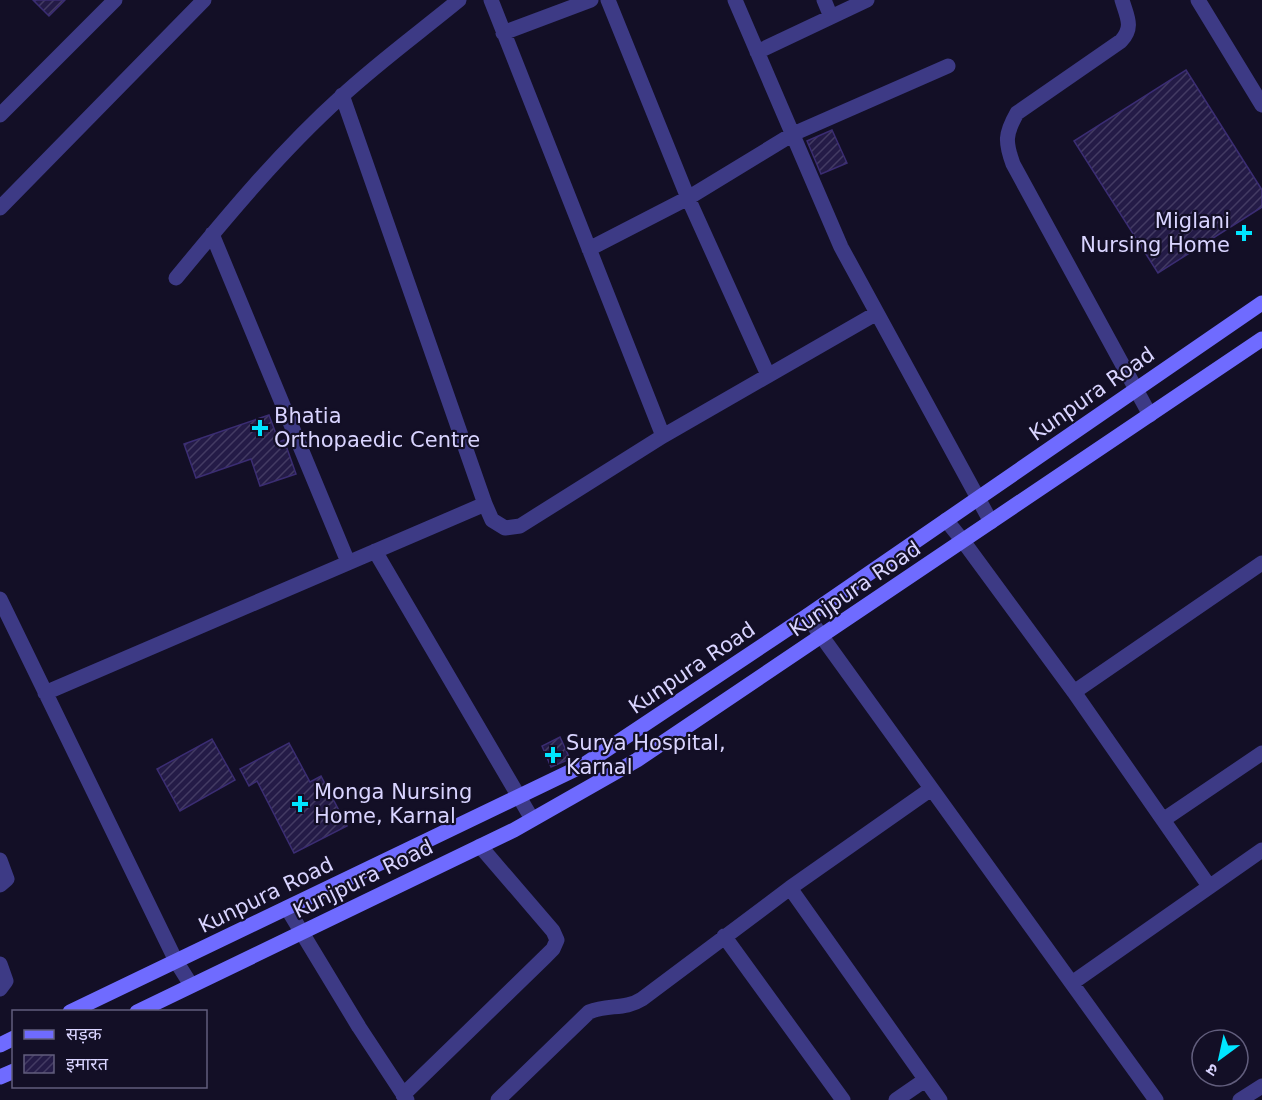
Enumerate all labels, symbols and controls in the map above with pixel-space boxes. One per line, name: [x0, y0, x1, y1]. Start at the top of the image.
place label: Miglani Nursing Home: [1080, 209, 1230, 257]
marker: Miglani Nursing Home: [1235, 224, 1253, 242]
street label: Kunpura Road: [1025, 342, 1159, 446]
place label: Bhatia Orthopaedic Centre: [274, 404, 480, 452]
marker: Bhatia Orthopaedic Centre: [251, 419, 269, 437]
street label: Kunjpura Road: [785, 536, 925, 642]
street label: Kunpura Road: [624, 617, 760, 719]
place label: Surya Hospital, Karnal: [566, 731, 726, 779]
marker: Surya Hospital, Karnal: [544, 746, 562, 764]
place label: Monga Nursing Home, Karnal: [314, 780, 472, 828]
marker: Monga Nursing Home, Karnal: [291, 795, 309, 813]
street label: Kunjpura Road: [289, 835, 437, 923]
street label: Kunpura Road: [195, 852, 337, 938]
legend: [12, 1010, 207, 1088]
text: सड़क: [66, 1023, 103, 1044]
north arrow: [1190, 1028, 1250, 1088]
text: इमारत: [66, 1053, 109, 1074]
text: उ: [1202, 1059, 1221, 1081]

